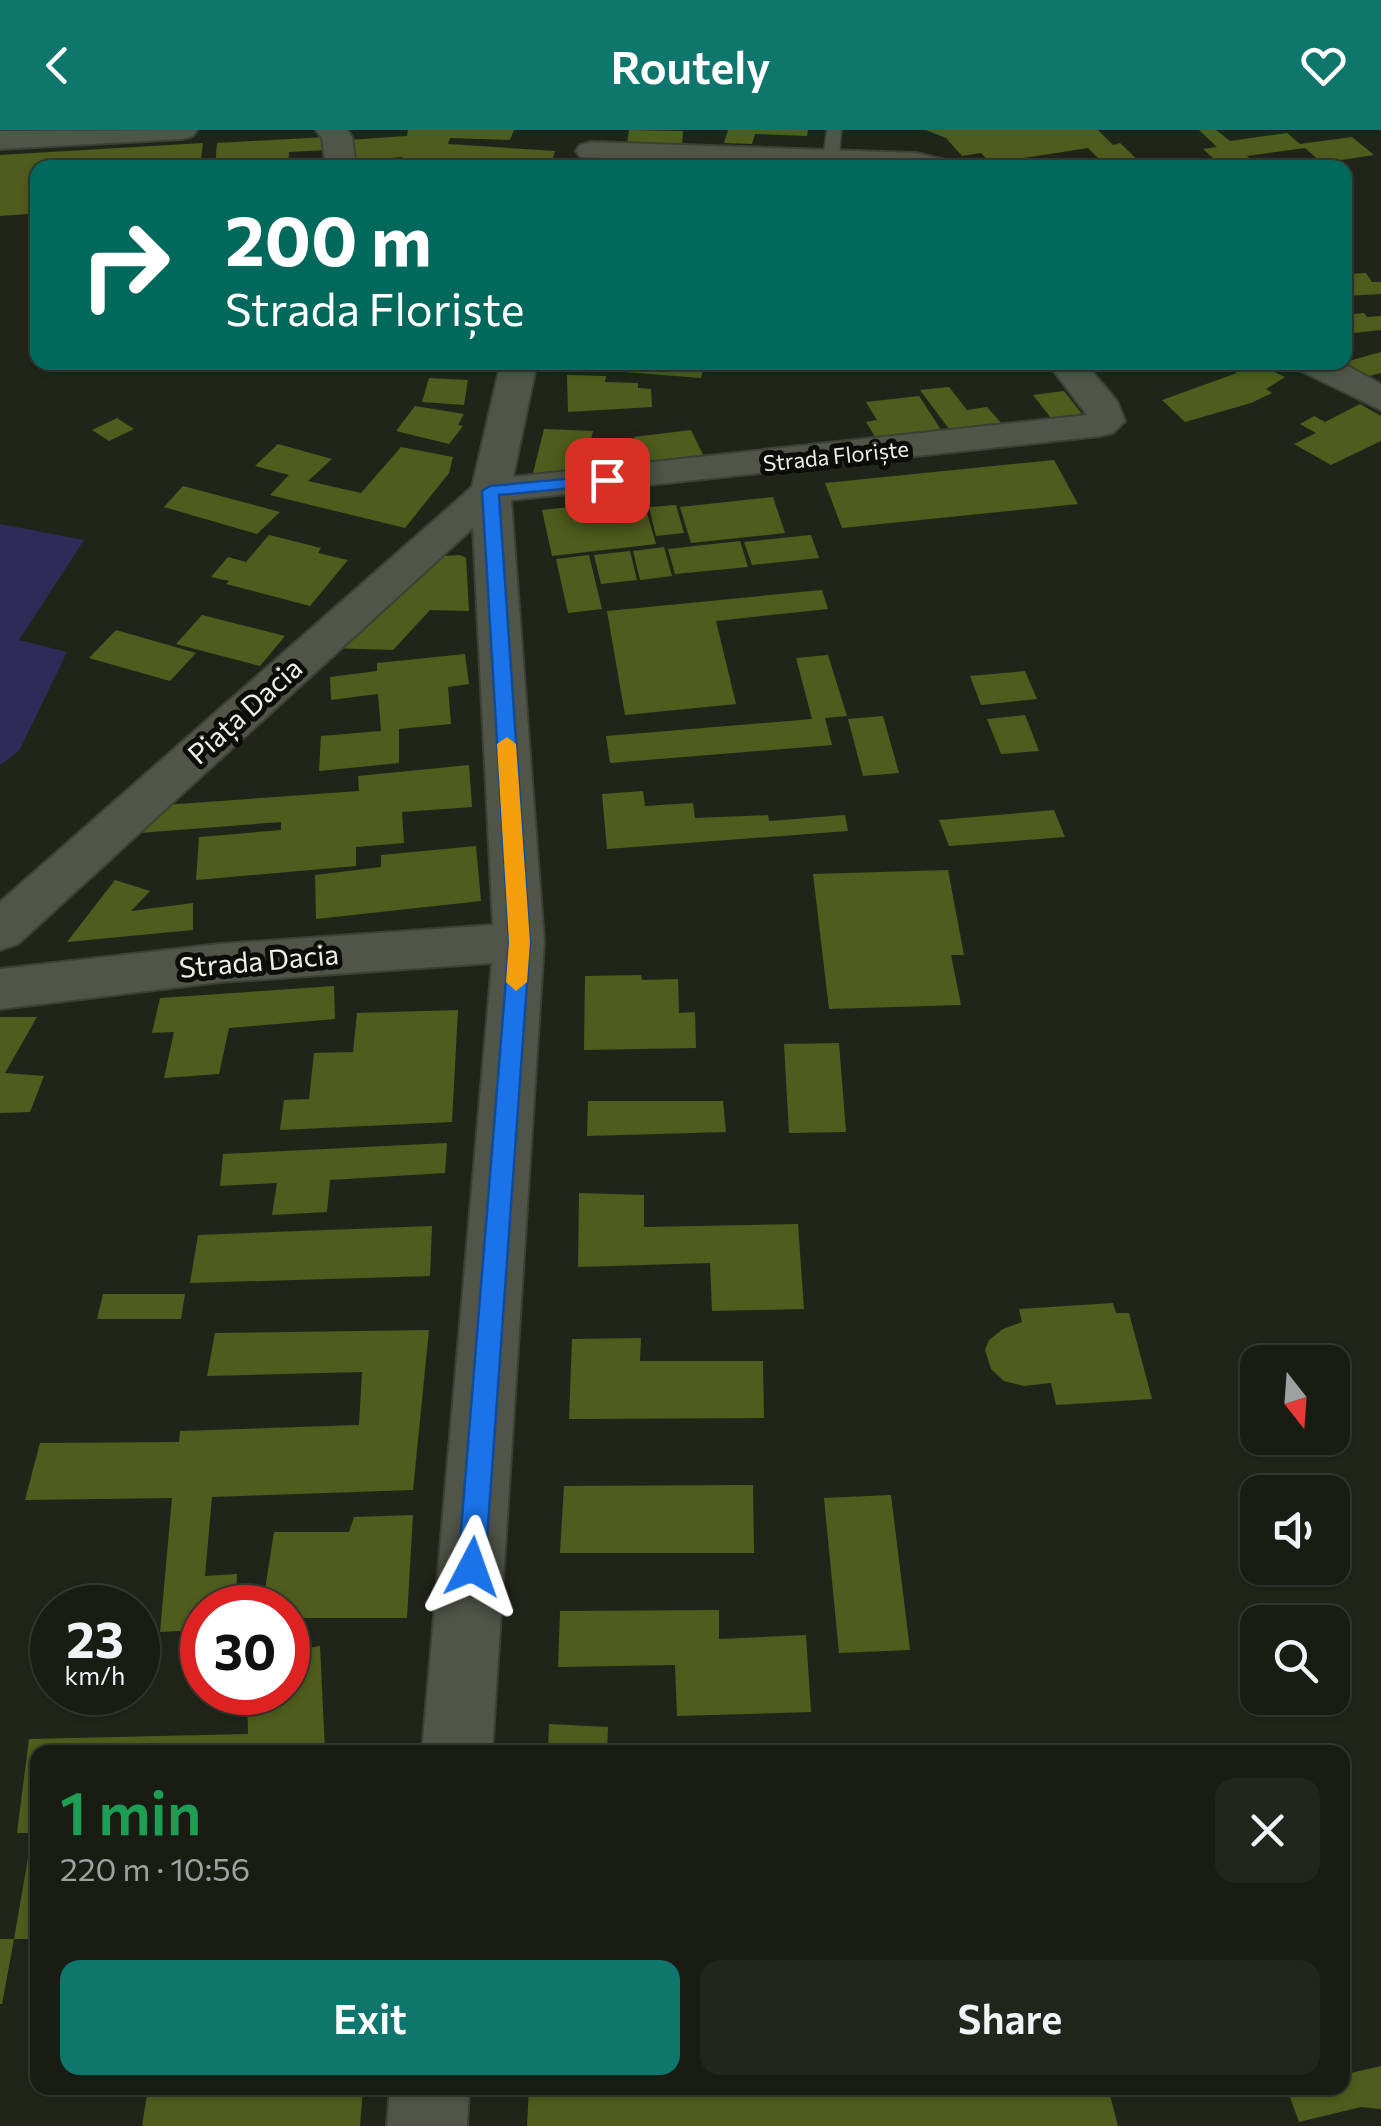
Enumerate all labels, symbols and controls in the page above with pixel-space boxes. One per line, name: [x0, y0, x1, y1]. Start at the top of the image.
icon: back: [30, 38, 85, 93]
text: Routely: [610, 38, 771, 93]
icon: heart: [1296, 38, 1351, 93]
text: 200 m: [225, 195, 432, 280]
icon: right: [60, 200, 190, 330]
text: Strada Floriște: [225, 280, 524, 335]
street label: Strada Floriște: [762, 434, 910, 478]
pin: [565, 438, 650, 523]
icon: arrive: [580, 453, 635, 508]
street label: Piața Dacia: [180, 650, 310, 772]
street label: Strada Dacia: [178, 936, 340, 984]
north arrow: [1240, 1345, 1350, 1455]
map controls: [1240, 1345, 1350, 1715]
button: sound: [1240, 1475, 1350, 1585]
position arrow: [420, 1515, 524, 1619]
speed limit sign: 30: [180, 1585, 310, 1715]
button: search: [1240, 1605, 1350, 1715]
text: 23: [66, 1607, 124, 1668]
text: km/h: [65, 1660, 125, 1690]
text: 1 min: [60, 1774, 201, 1847]
button: close: [1215, 1778, 1320, 1883]
text: 220 m · 10:56: [60, 1848, 250, 1888]
button: Exit: [60, 1960, 680, 2075]
button: Share: [700, 1960, 1320, 2075]

